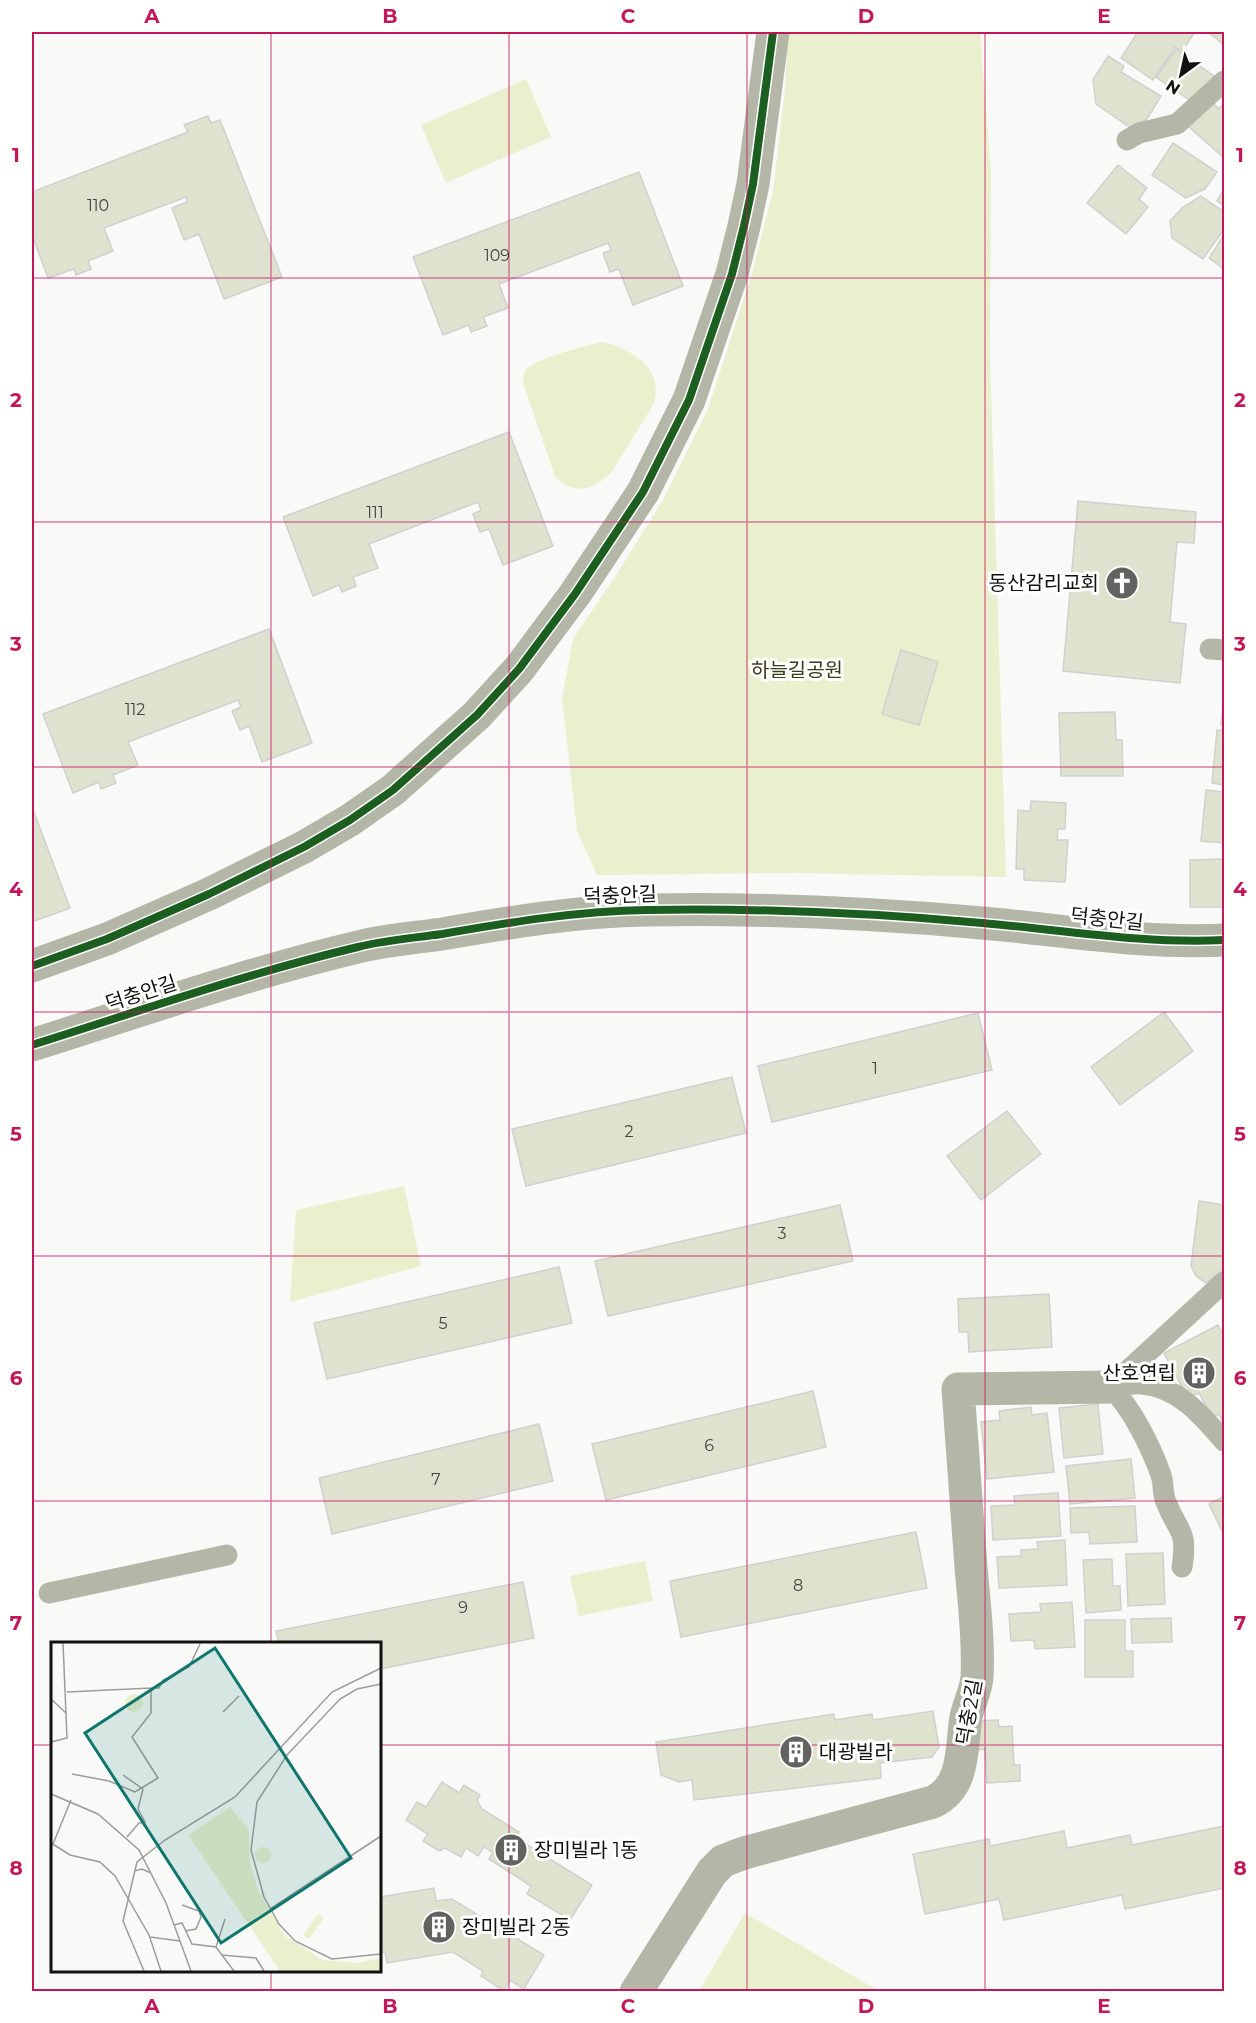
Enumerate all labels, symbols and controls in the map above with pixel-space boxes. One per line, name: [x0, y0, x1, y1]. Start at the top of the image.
text: A: [143, 4, 160, 28]
text: B: [382, 4, 398, 28]
text: C: [621, 4, 636, 28]
text: D: [858, 4, 874, 28]
text: E: [1097, 4, 1111, 28]
north arrow: [1151, 45, 1211, 105]
text: N: [1163, 76, 1184, 99]
text: 1: [12, 143, 20, 167]
text: 1: [1236, 143, 1244, 167]
house number: 110: [87, 196, 109, 215]
house number: 109: [484, 246, 510, 265]
text: 2: [10, 388, 22, 412]
text: 2: [1234, 388, 1246, 412]
house number: 111: [366, 503, 384, 522]
church icon: 동산감리교회: [1104, 565, 1140, 601]
place label: 동산감리교회: [989, 571, 1099, 595]
text: 3: [9, 632, 22, 656]
text: 3: [1233, 632, 1246, 656]
park label: 하늘길공원: [751, 658, 843, 682]
house number: 112: [125, 700, 145, 719]
text: 4: [9, 877, 23, 901]
text: 4: [1233, 877, 1247, 901]
street label: 덕충안길: [583, 882, 657, 908]
street label: 덕충안길: [1069, 903, 1145, 935]
street label: 덕충안길: [102, 970, 180, 1016]
house number: 1: [872, 1059, 878, 1078]
text: 5: [10, 1122, 22, 1146]
house number: 2: [624, 1122, 634, 1141]
text: 5: [1234, 1122, 1246, 1146]
house number: 3: [777, 1224, 787, 1243]
house number: 5: [438, 1314, 448, 1333]
building icon: 산호연립: [1181, 1355, 1217, 1391]
place label: 산호연립: [1102, 1361, 1176, 1385]
text: 6: [10, 1366, 23, 1390]
text: 6: [1234, 1366, 1247, 1390]
house number: 6: [704, 1436, 714, 1455]
house number: 7: [431, 1470, 441, 1489]
house number: 8: [793, 1576, 803, 1595]
house number: 9: [458, 1598, 468, 1617]
text: 7: [10, 1611, 22, 1635]
text: 7: [1234, 1611, 1246, 1635]
inset map: [51, 1642, 381, 1972]
street label: 덕충2길: [951, 1677, 987, 1747]
building icon: 대광빌라: [778, 1734, 814, 1770]
place label: 대광빌라: [819, 1740, 893, 1764]
building icon: 장미빌라 1동: [493, 1832, 529, 1868]
place label: 장미빌라 1동: [534, 1838, 638, 1862]
text: 8: [9, 1856, 23, 1880]
text: 8: [1233, 1856, 1247, 1880]
building icon: 장미빌라 2동: [421, 1909, 457, 1945]
place label: 장미빌라 2동: [462, 1915, 571, 1939]
text: A: [143, 1994, 160, 2018]
text: B: [382, 1994, 398, 2018]
text: C: [621, 1994, 636, 2018]
text: D: [858, 1994, 874, 2018]
text: E: [1097, 1994, 1111, 2018]

